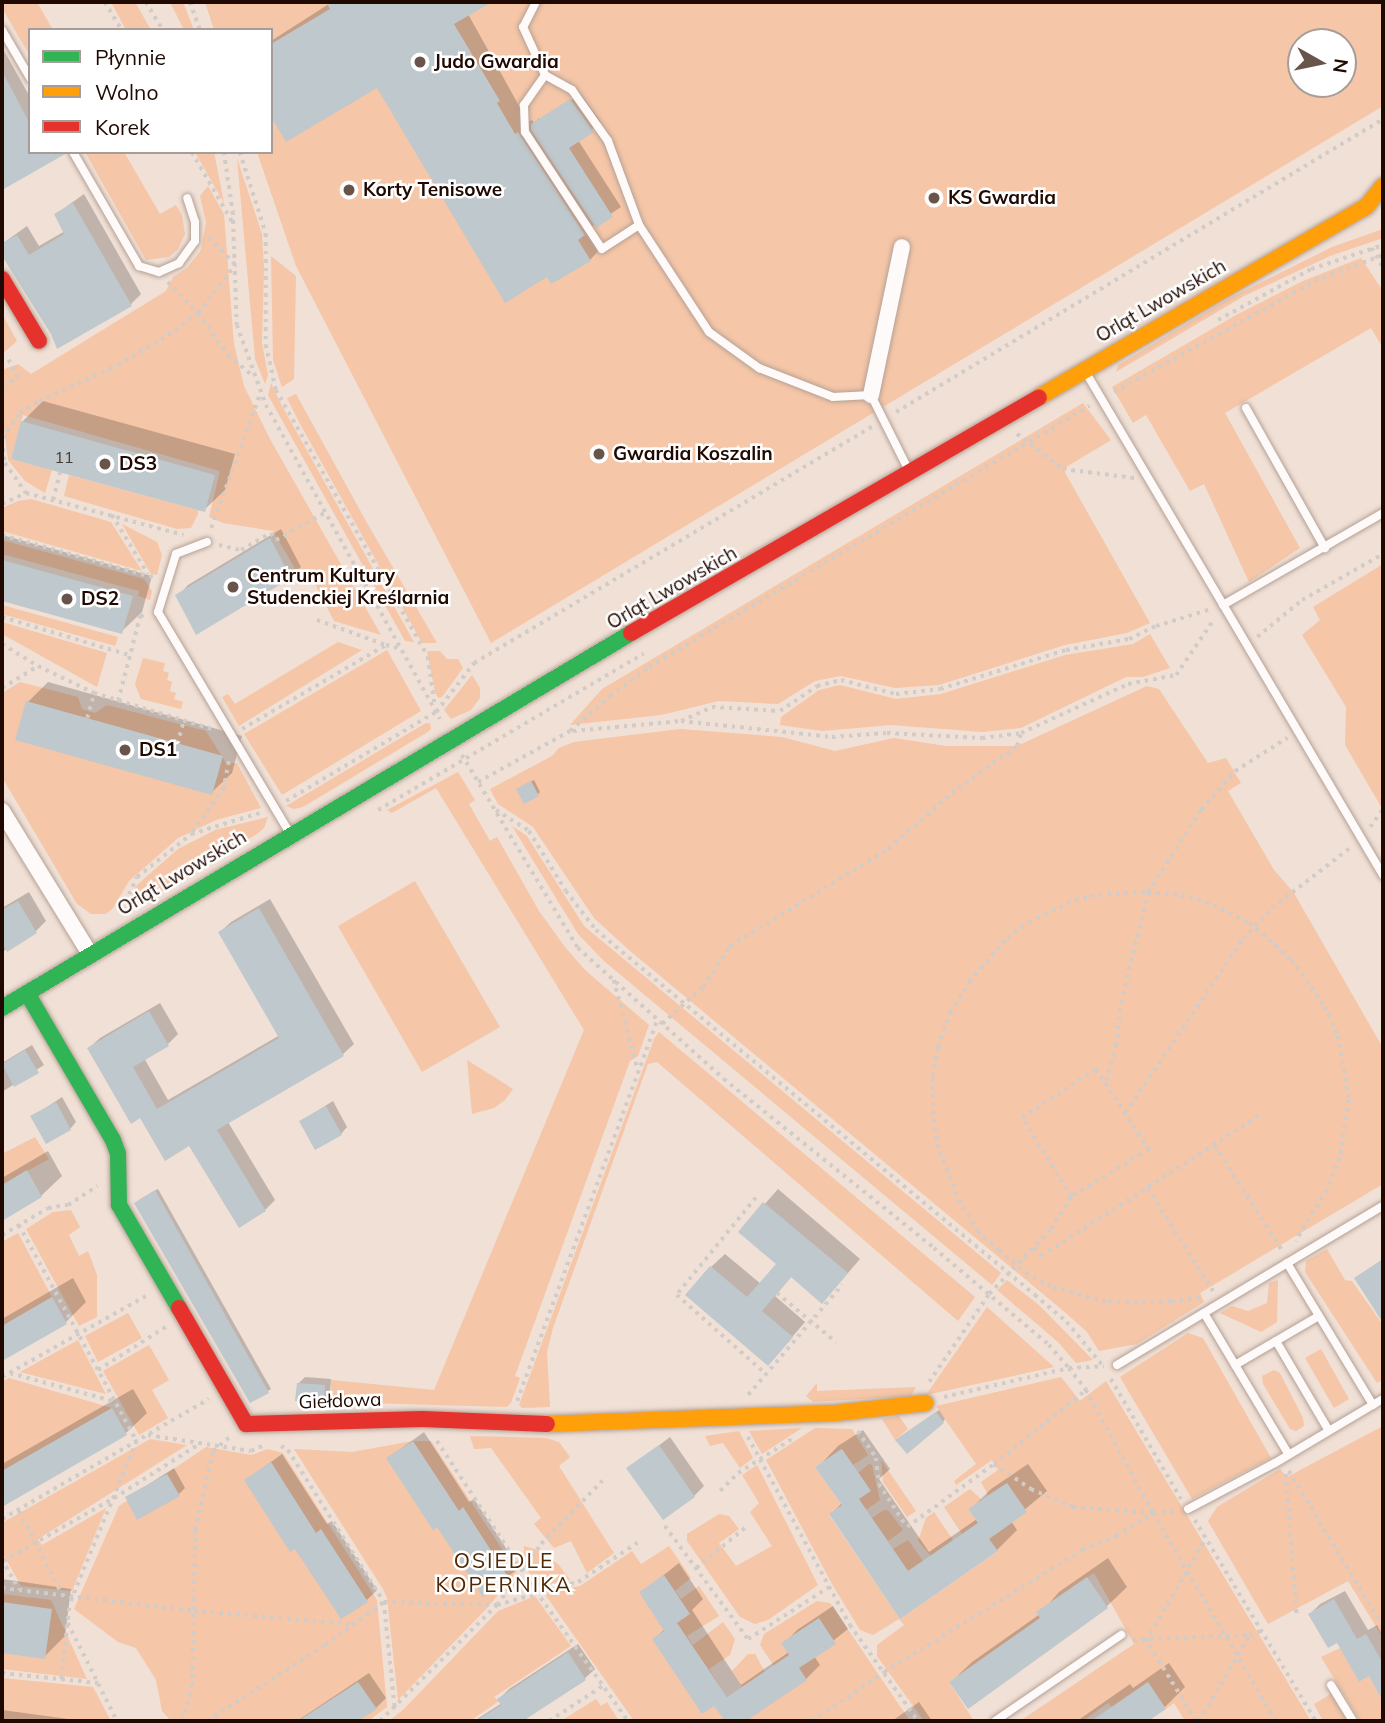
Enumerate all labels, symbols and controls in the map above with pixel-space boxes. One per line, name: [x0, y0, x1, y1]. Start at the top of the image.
legend: [28, 28, 273, 154]
north arrow: [1287, 28, 1357, 98]
text: Płynnie: [95, 44, 166, 70]
place label: Judo Gwardia: [434, 51, 559, 73]
marker: Judo Gwardia: [412, 54, 428, 70]
text: N: [1328, 57, 1354, 75]
text: Wolno: [95, 79, 158, 105]
text: Korek: [95, 114, 150, 140]
place label: Korty Tenisowe: [363, 179, 502, 201]
marker: Korty Tenisowe: [341, 182, 357, 198]
place label: KS Gwardia: [948, 187, 1056, 209]
marker: KS Gwardia: [926, 190, 942, 206]
street label: Orląt Lwowskich: [1092, 255, 1230, 347]
place label: Gwardia Koszalin: [613, 443, 773, 465]
marker: Gwardia Koszalin: [591, 446, 607, 462]
house number: 11: [54, 447, 74, 467]
place label: DS3: [119, 453, 157, 475]
marker: DS3: [97, 456, 113, 472]
street label: Orląt Lwowskich: [603, 542, 741, 634]
place label: Centrum Kultury Studenckiej Kreślarnia: [247, 565, 449, 609]
marker: Centrum Kultury Studenckiej Kreślarnia: [225, 579, 241, 595]
place label: DS2: [81, 588, 119, 610]
marker: DS2: [59, 591, 75, 607]
place label: DS1: [139, 739, 177, 761]
marker: DS1: [117, 742, 133, 758]
street label: Orląt Lwowskich: [113, 826, 251, 920]
street label: Giełdowa: [298, 1388, 382, 1414]
district label: OSIEDLE KOPERNIKA: [437, 1547, 571, 1597]

